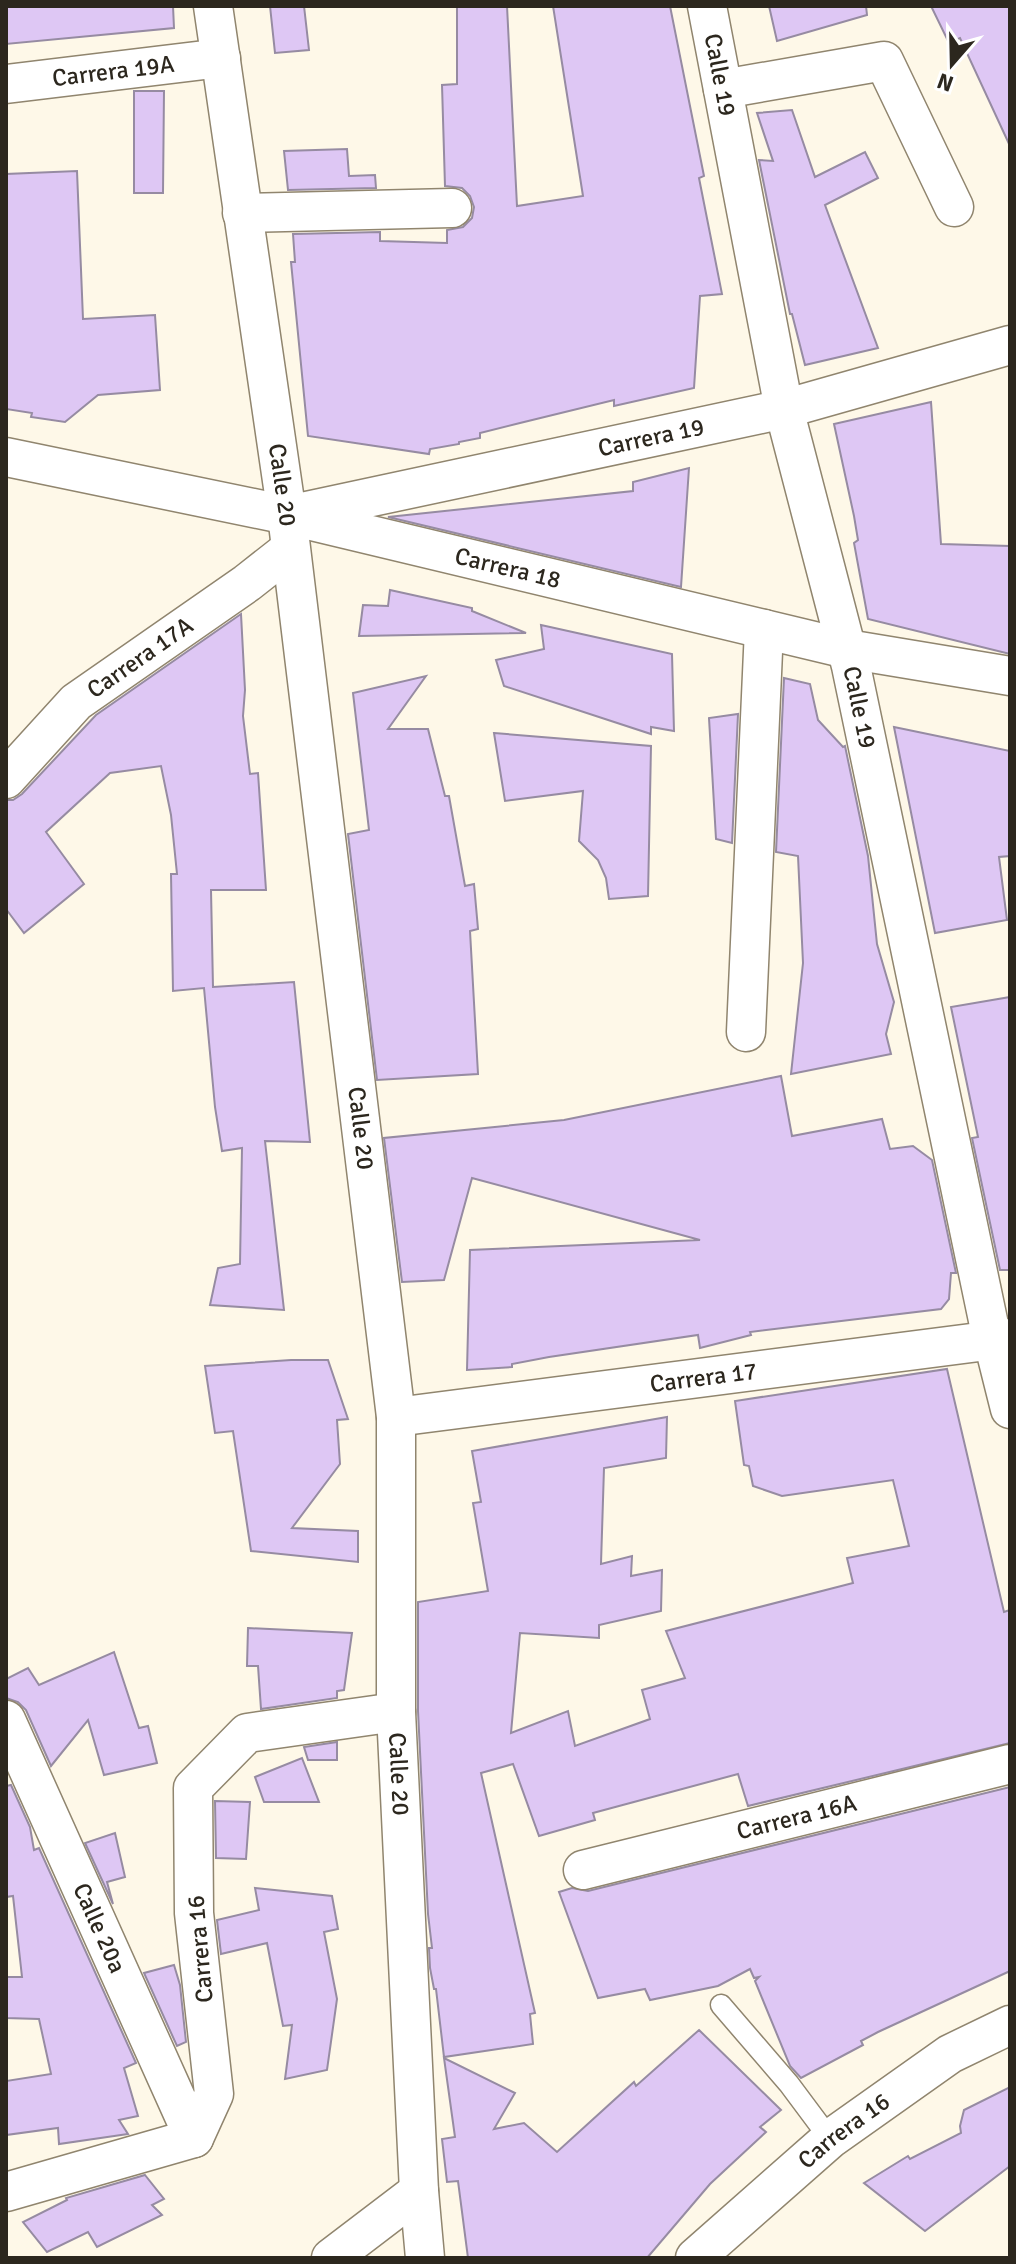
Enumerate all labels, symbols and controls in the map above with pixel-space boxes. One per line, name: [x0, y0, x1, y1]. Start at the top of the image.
north arrow: [912, 24, 992, 104]
street label: Calle 19: [698, 31, 743, 119]
street label: Carrera 19A: [51, 49, 176, 93]
text: N: [934, 67, 957, 98]
street label: Carrera 19: [595, 411, 707, 463]
street label: Calle 20: [262, 442, 303, 528]
street label: Carrera 18: [452, 541, 564, 595]
street label: Carrera 17A: [81, 610, 199, 705]
street label: Calle 19: [836, 663, 883, 751]
street label: Calle 20: [341, 1085, 381, 1171]
street label: Carrera 17: [648, 1356, 759, 1399]
street label: Calle 20: [382, 1732, 416, 1816]
street label: Carrera 16A: [733, 1788, 860, 1846]
street label: Calle 20a: [66, 1878, 133, 1978]
street label: Carrera 16: [180, 1894, 220, 2004]
street label: Carrera 16: [792, 2086, 896, 2175]

